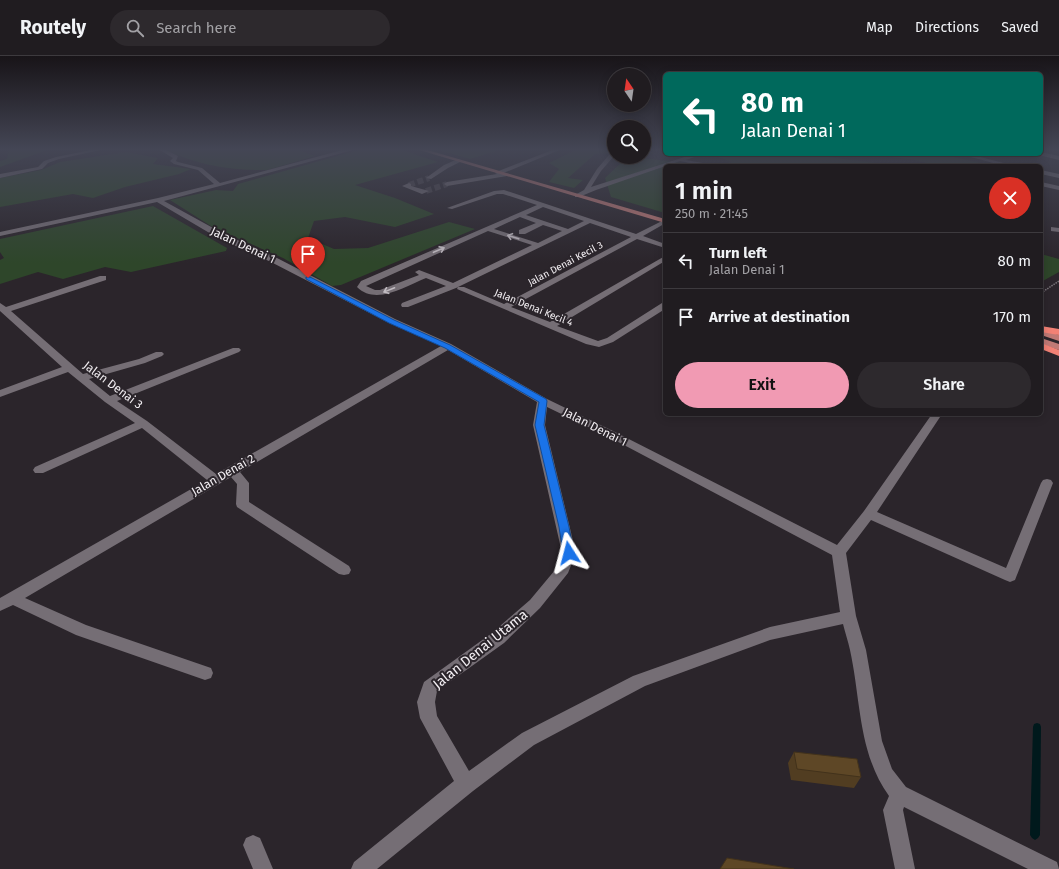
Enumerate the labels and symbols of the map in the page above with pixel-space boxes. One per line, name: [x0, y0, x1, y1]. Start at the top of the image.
north arrow: [607, 68, 651, 112]
street label: Jalan Denai 1: [208, 224, 278, 266]
one-way arrow: [507, 233, 520, 240]
pin: [291, 237, 325, 278]
street label: Jalan Denai Kecil 3: [526, 239, 605, 289]
one-way arrow: [433, 246, 445, 253]
one-way arrow: [384, 287, 396, 294]
street label: Jalan Denai Kecil 4: [493, 287, 575, 329]
street label: Jalan Denai 3: [81, 358, 145, 412]
street label: Jalan Denai 1: [561, 405, 629, 449]
street label: Jalan Denai 2: [189, 451, 257, 499]
position arrow: [548, 532, 590, 574]
street label: Jalan Denai Utama: [430, 606, 531, 693]

